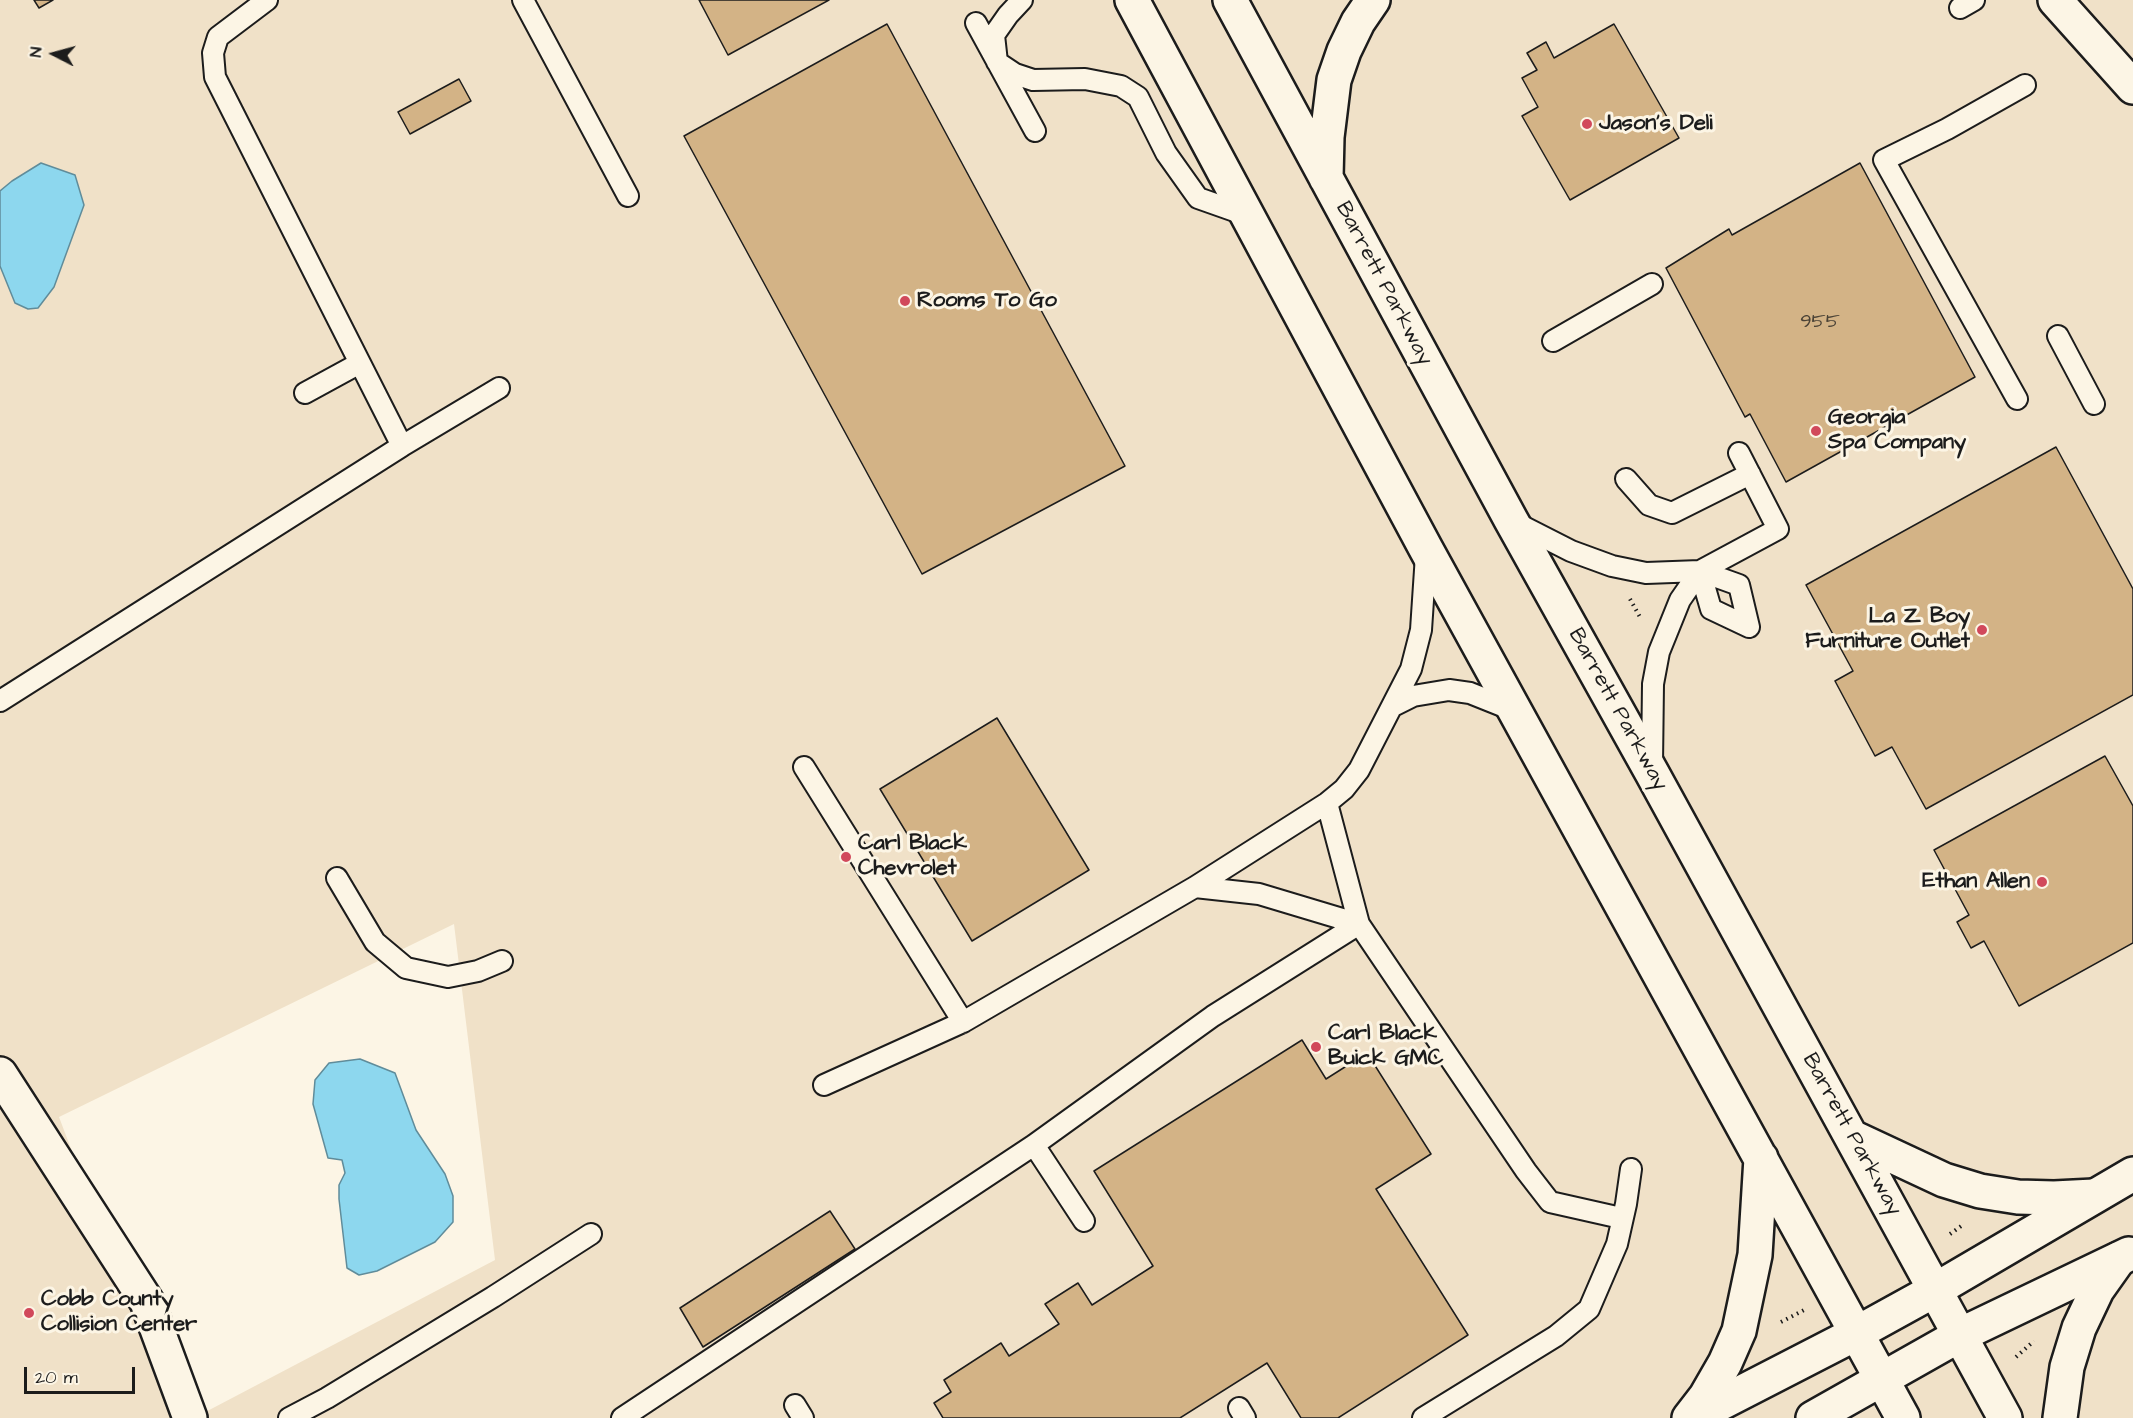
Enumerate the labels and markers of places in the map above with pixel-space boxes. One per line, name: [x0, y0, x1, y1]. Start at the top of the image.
place label: Jason's Deli: [1599, 111, 1713, 137]
marker: Jason's Deli: [1580, 117, 1594, 131]
place label: Rooms To Go: [917, 288, 1057, 314]
marker: Rooms To Go: [898, 294, 912, 308]
place label: Georgia Spa Company: [1828, 405, 1966, 457]
marker: Georgia Spa Company: [1809, 424, 1823, 438]
place label: La Z Boy Furniture Outlet: [1805, 604, 1970, 656]
marker: La Z Boy Furniture Outlet: [1975, 623, 1989, 637]
place label: Carl Black Chevrolet: [858, 831, 967, 882]
marker: Carl Black Chevrolet: [839, 850, 853, 864]
place label: Ethan Allen: [1922, 869, 2030, 895]
marker: Ethan Allen: [2035, 875, 2049, 889]
place label: Carl Black Buick GMC: [1328, 1021, 1443, 1072]
marker: Carl Black Buick GMC: [1309, 1040, 1323, 1054]
place label: Cobb County Collision Center: [41, 1287, 197, 1338]
marker: Cobb County Collision Center: [22, 1306, 36, 1320]

